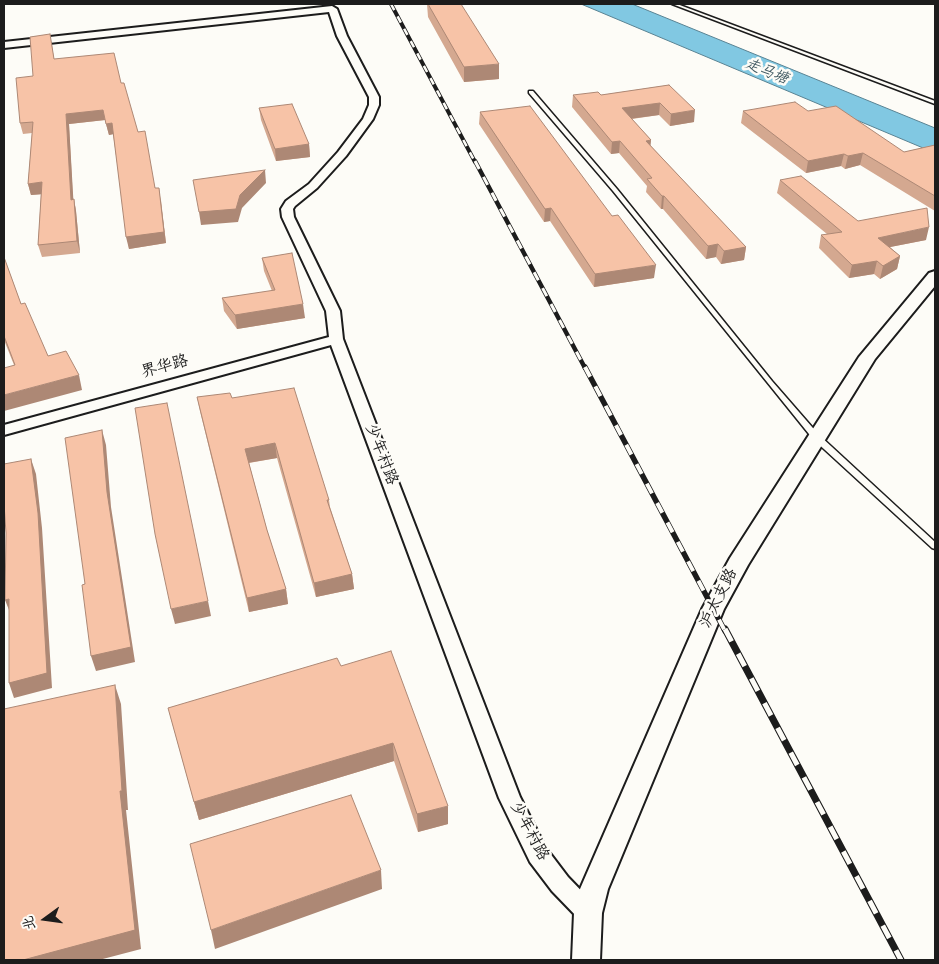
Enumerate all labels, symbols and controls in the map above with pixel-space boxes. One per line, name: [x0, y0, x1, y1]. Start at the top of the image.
water label: 走马塘: [742, 56, 790, 90]
street label: 界华路: [139, 353, 191, 383]
street label: 少年村路: [360, 422, 400, 488]
street label: 沪太支路: [697, 566, 743, 632]
street label: 少年村路: [505, 799, 551, 865]
north arrow: [20, 894, 70, 944]
text: 北: [18, 913, 42, 932]

